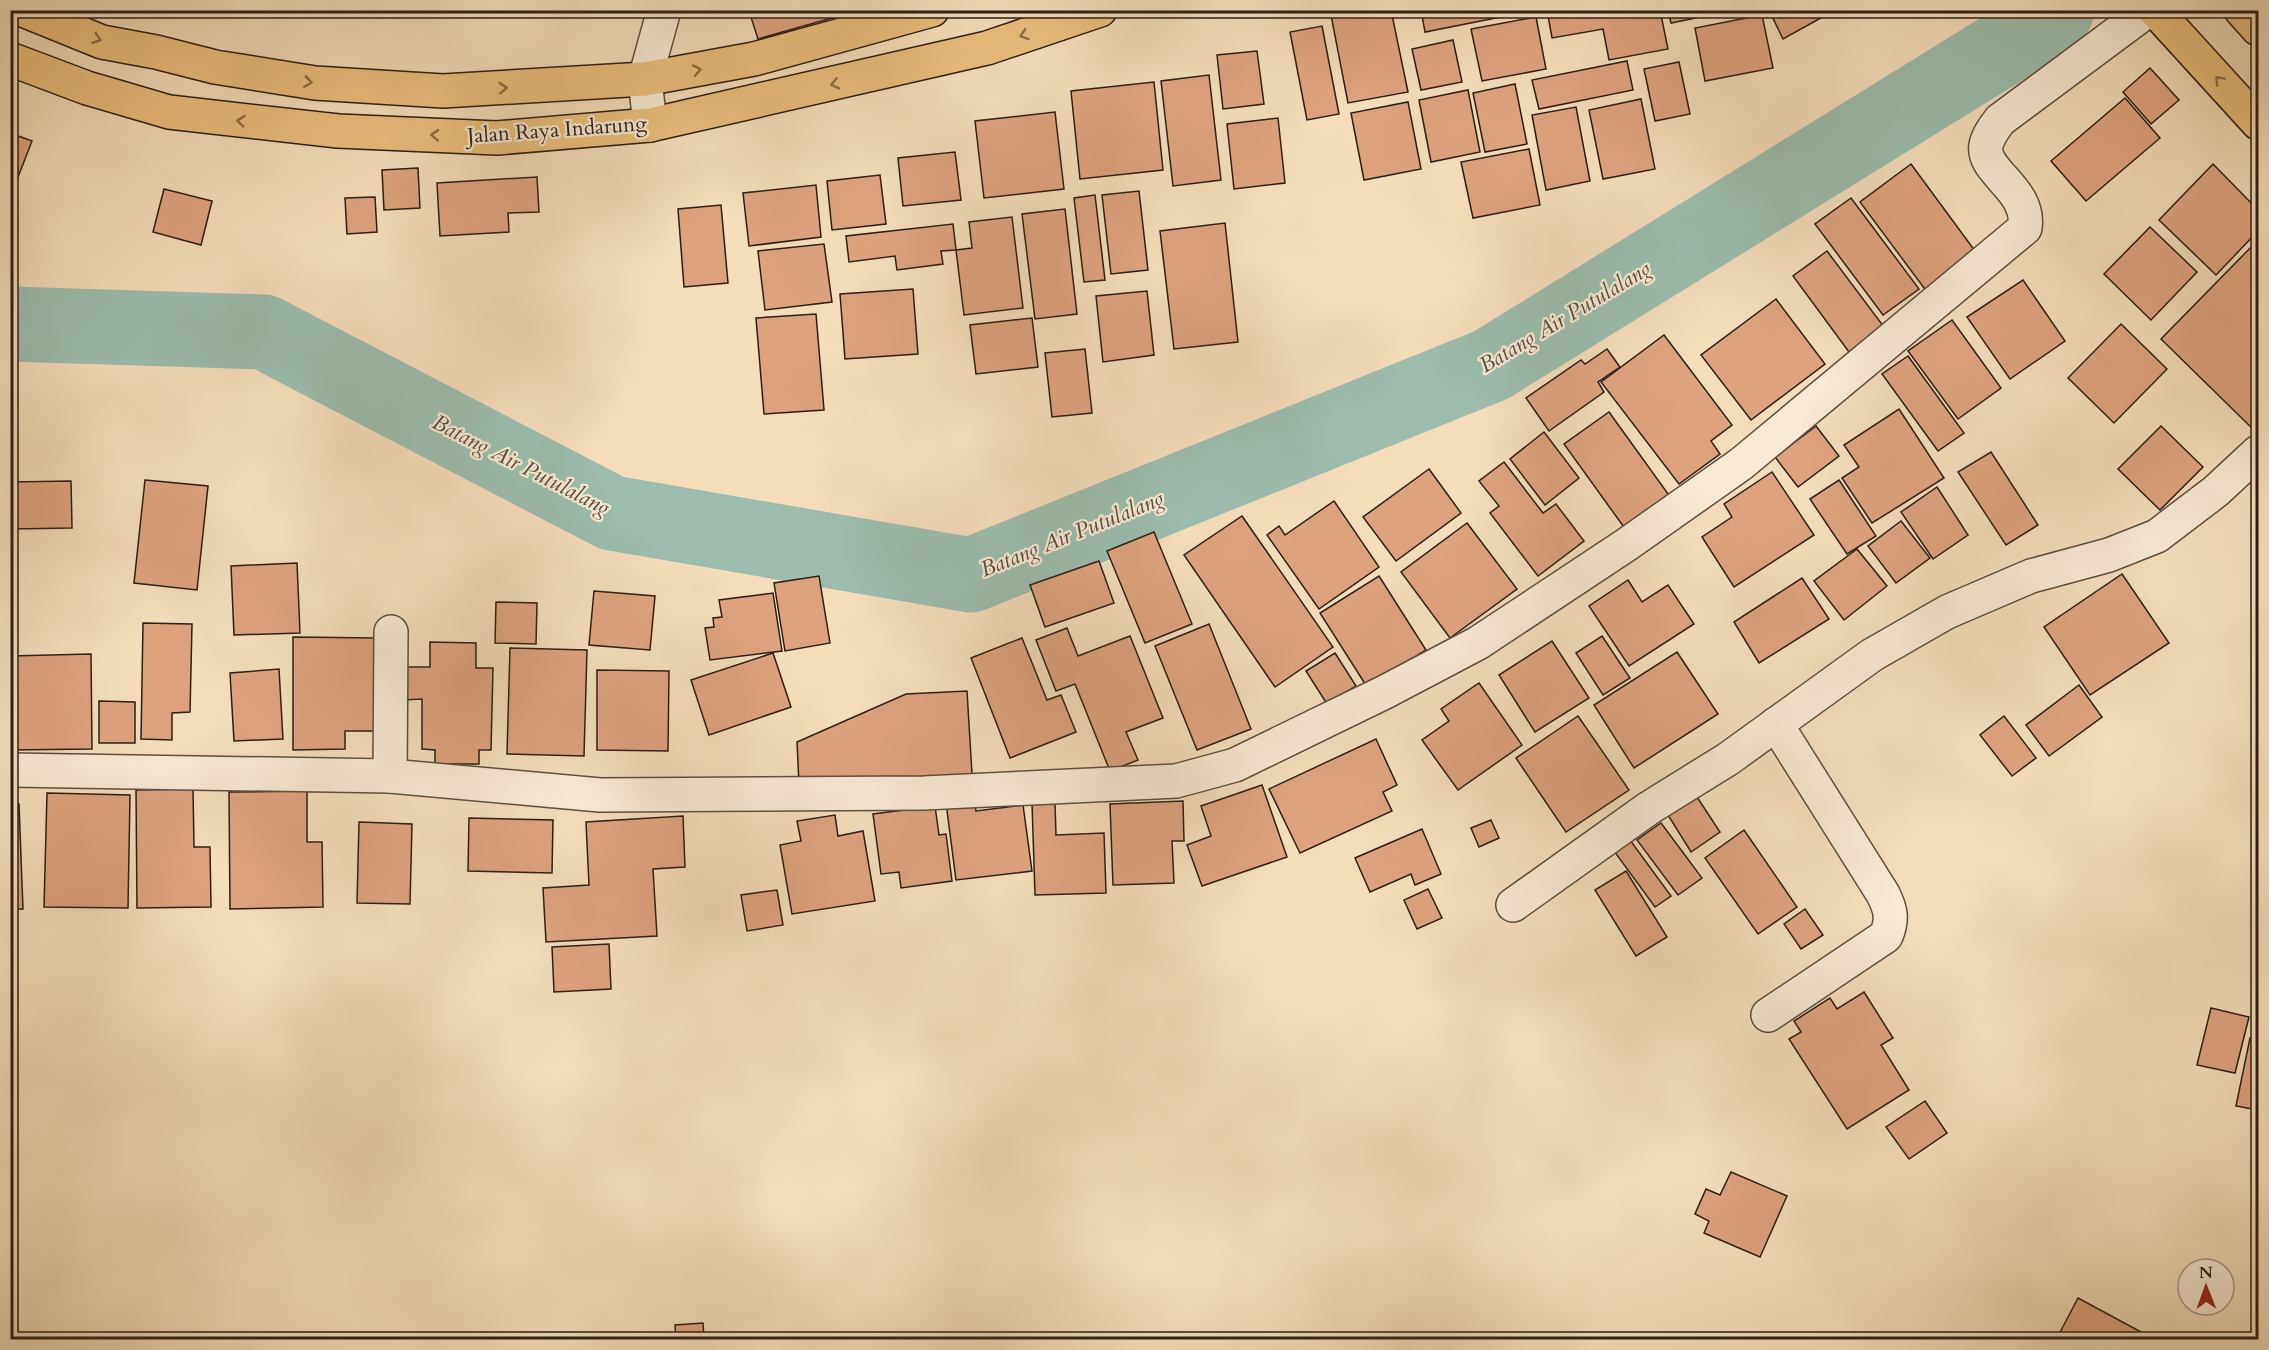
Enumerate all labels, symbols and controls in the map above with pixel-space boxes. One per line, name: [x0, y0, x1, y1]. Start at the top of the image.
one-way arrow: [1019, 28, 1030, 41]
one-way arrow: [91, 32, 102, 44]
one-way arrow: [692, 64, 701, 76]
one-way arrow: [304, 75, 313, 87]
one-way arrow: [830, 76, 840, 89]
one-way arrow: [2215, 76, 2226, 86]
one-way arrow: [498, 81, 507, 94]
street label: Jalan Raya Indarung: [463, 109, 648, 151]
one-way arrow: [236, 115, 246, 128]
one-way arrow: [431, 129, 440, 142]
water label: Batang Air Putulalang: [1473, 254, 1657, 380]
water label: Batang Air Putulalang: [427, 407, 615, 523]
water label: Batang Air Putulalang: [976, 483, 1168, 585]
north arrow: [2176, 1257, 2236, 1317]
text: N: [2199, 1262, 2213, 1284]

